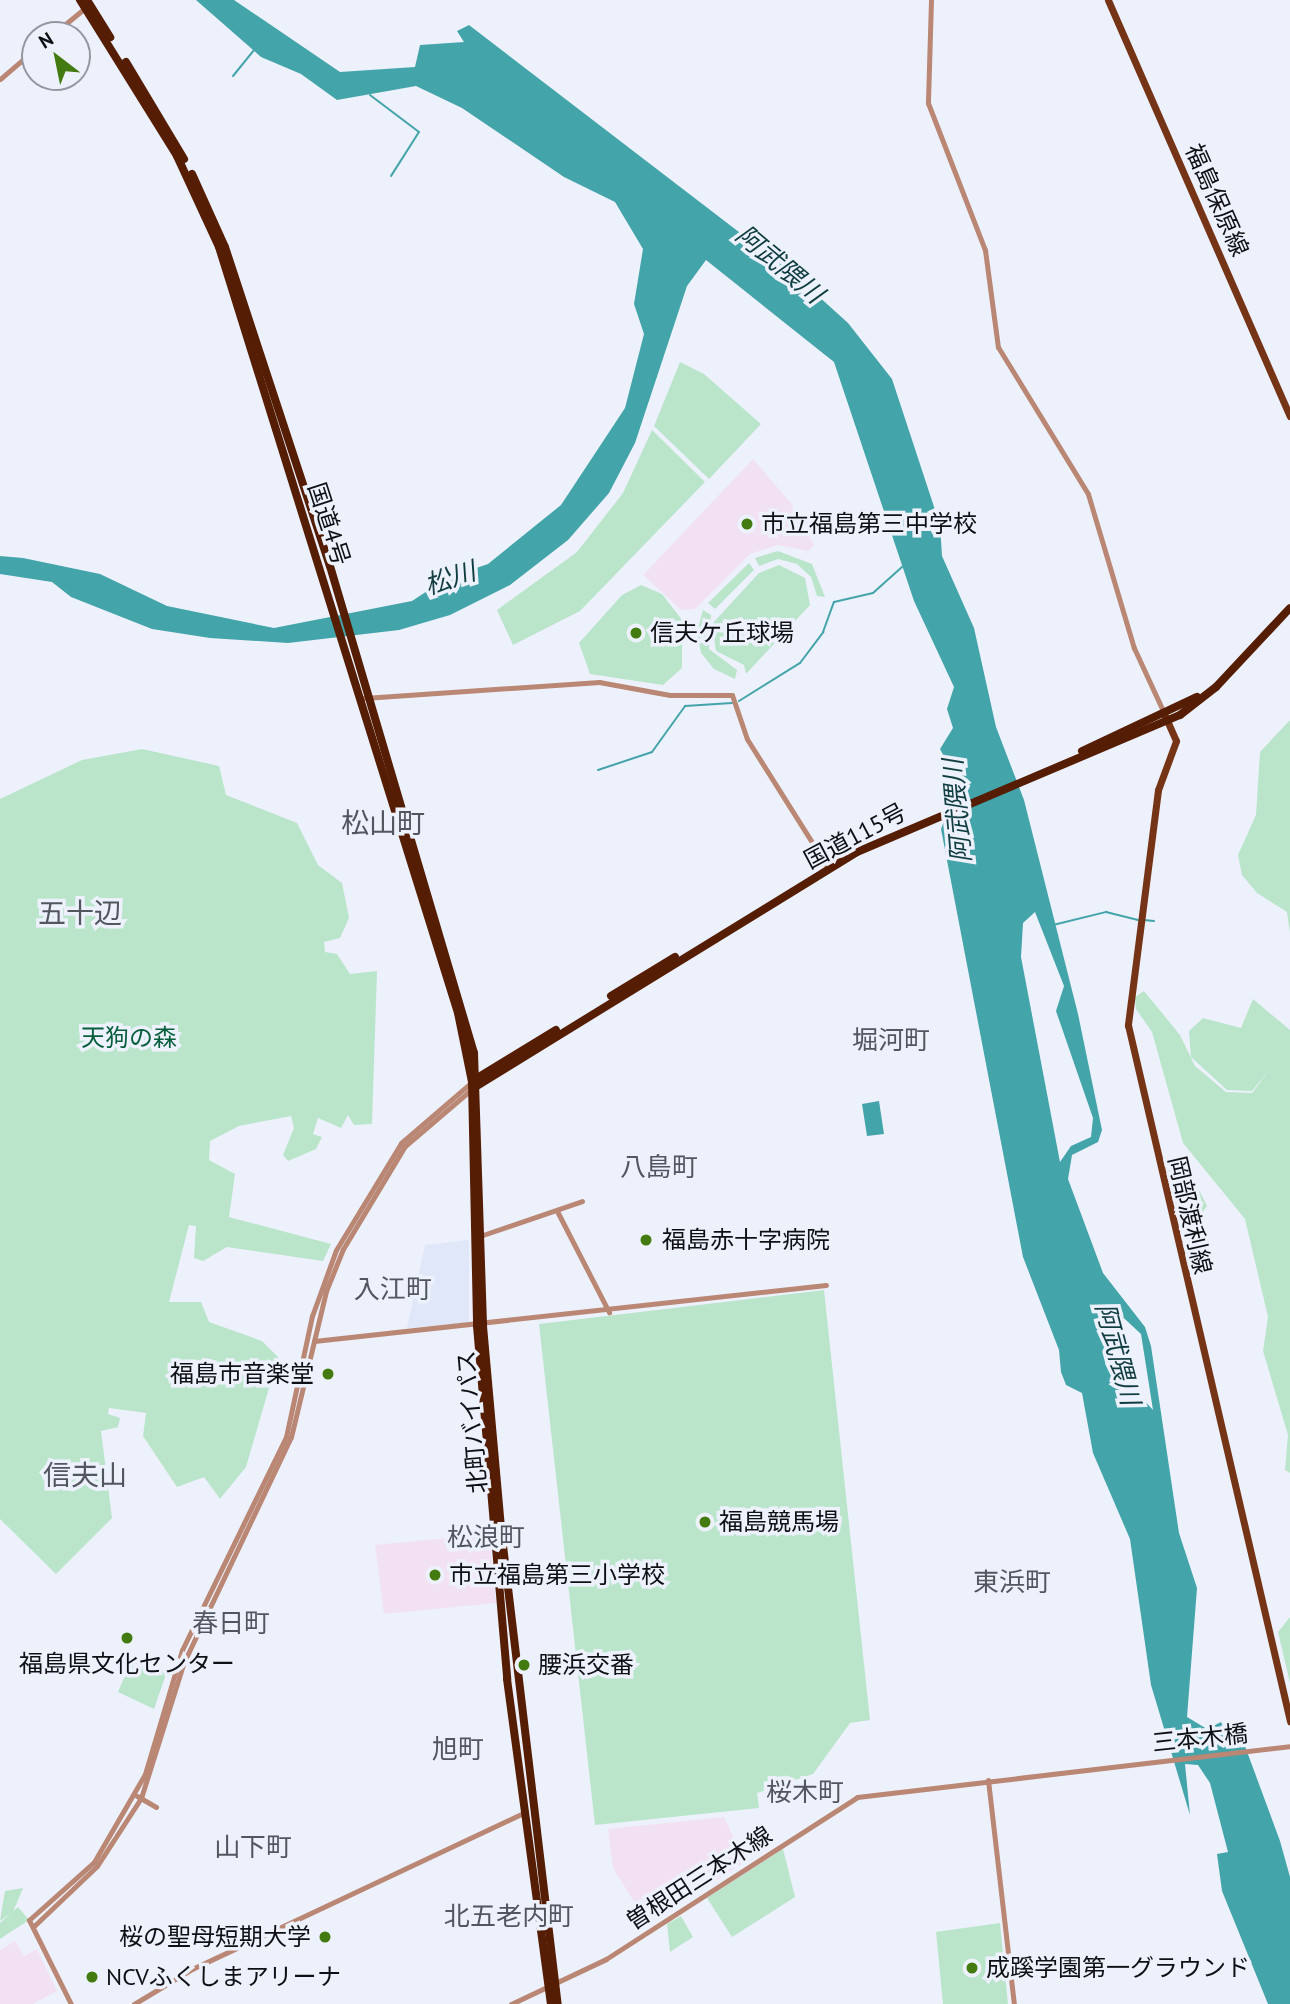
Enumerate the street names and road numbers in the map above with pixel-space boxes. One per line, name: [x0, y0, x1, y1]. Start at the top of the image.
street label: 福島保原線: [1179, 139, 1255, 261]
street label: 国道4号: [302, 479, 356, 569]
street label: 国道115号: [799, 797, 911, 875]
street label: 岡部渡利線: [1162, 1153, 1218, 1277]
street label: 北町バイパス: [451, 1349, 493, 1495]
street label: 三本木橋: [1151, 1719, 1249, 1757]
street label: 曽根田三本木線: [621, 1820, 777, 1936]

